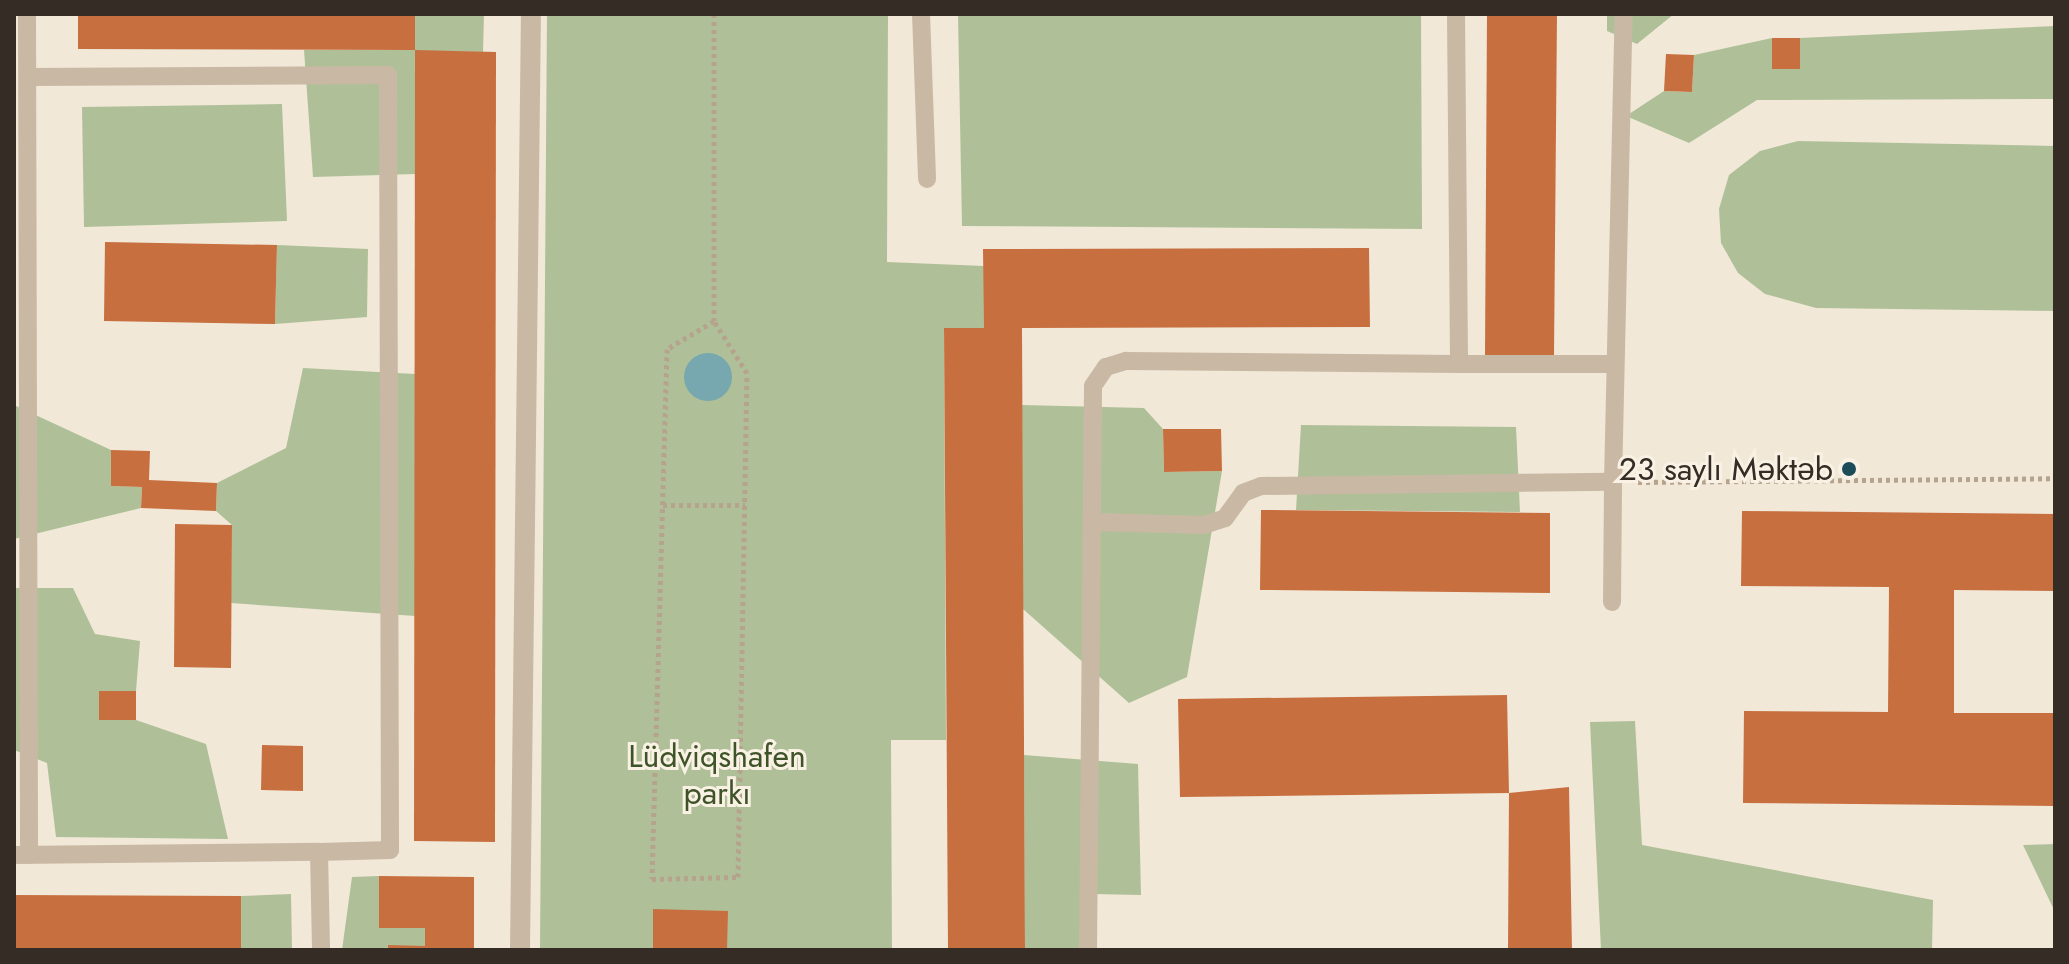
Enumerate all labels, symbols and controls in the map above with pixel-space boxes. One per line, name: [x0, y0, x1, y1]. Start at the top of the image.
place label: 23 saylı Məktəb: [1619, 450, 1833, 488]
marker: 23 saylı Məktəb: [1840, 460, 1858, 478]
park label: Lüdviqshafen parkı: [628, 738, 806, 813]

